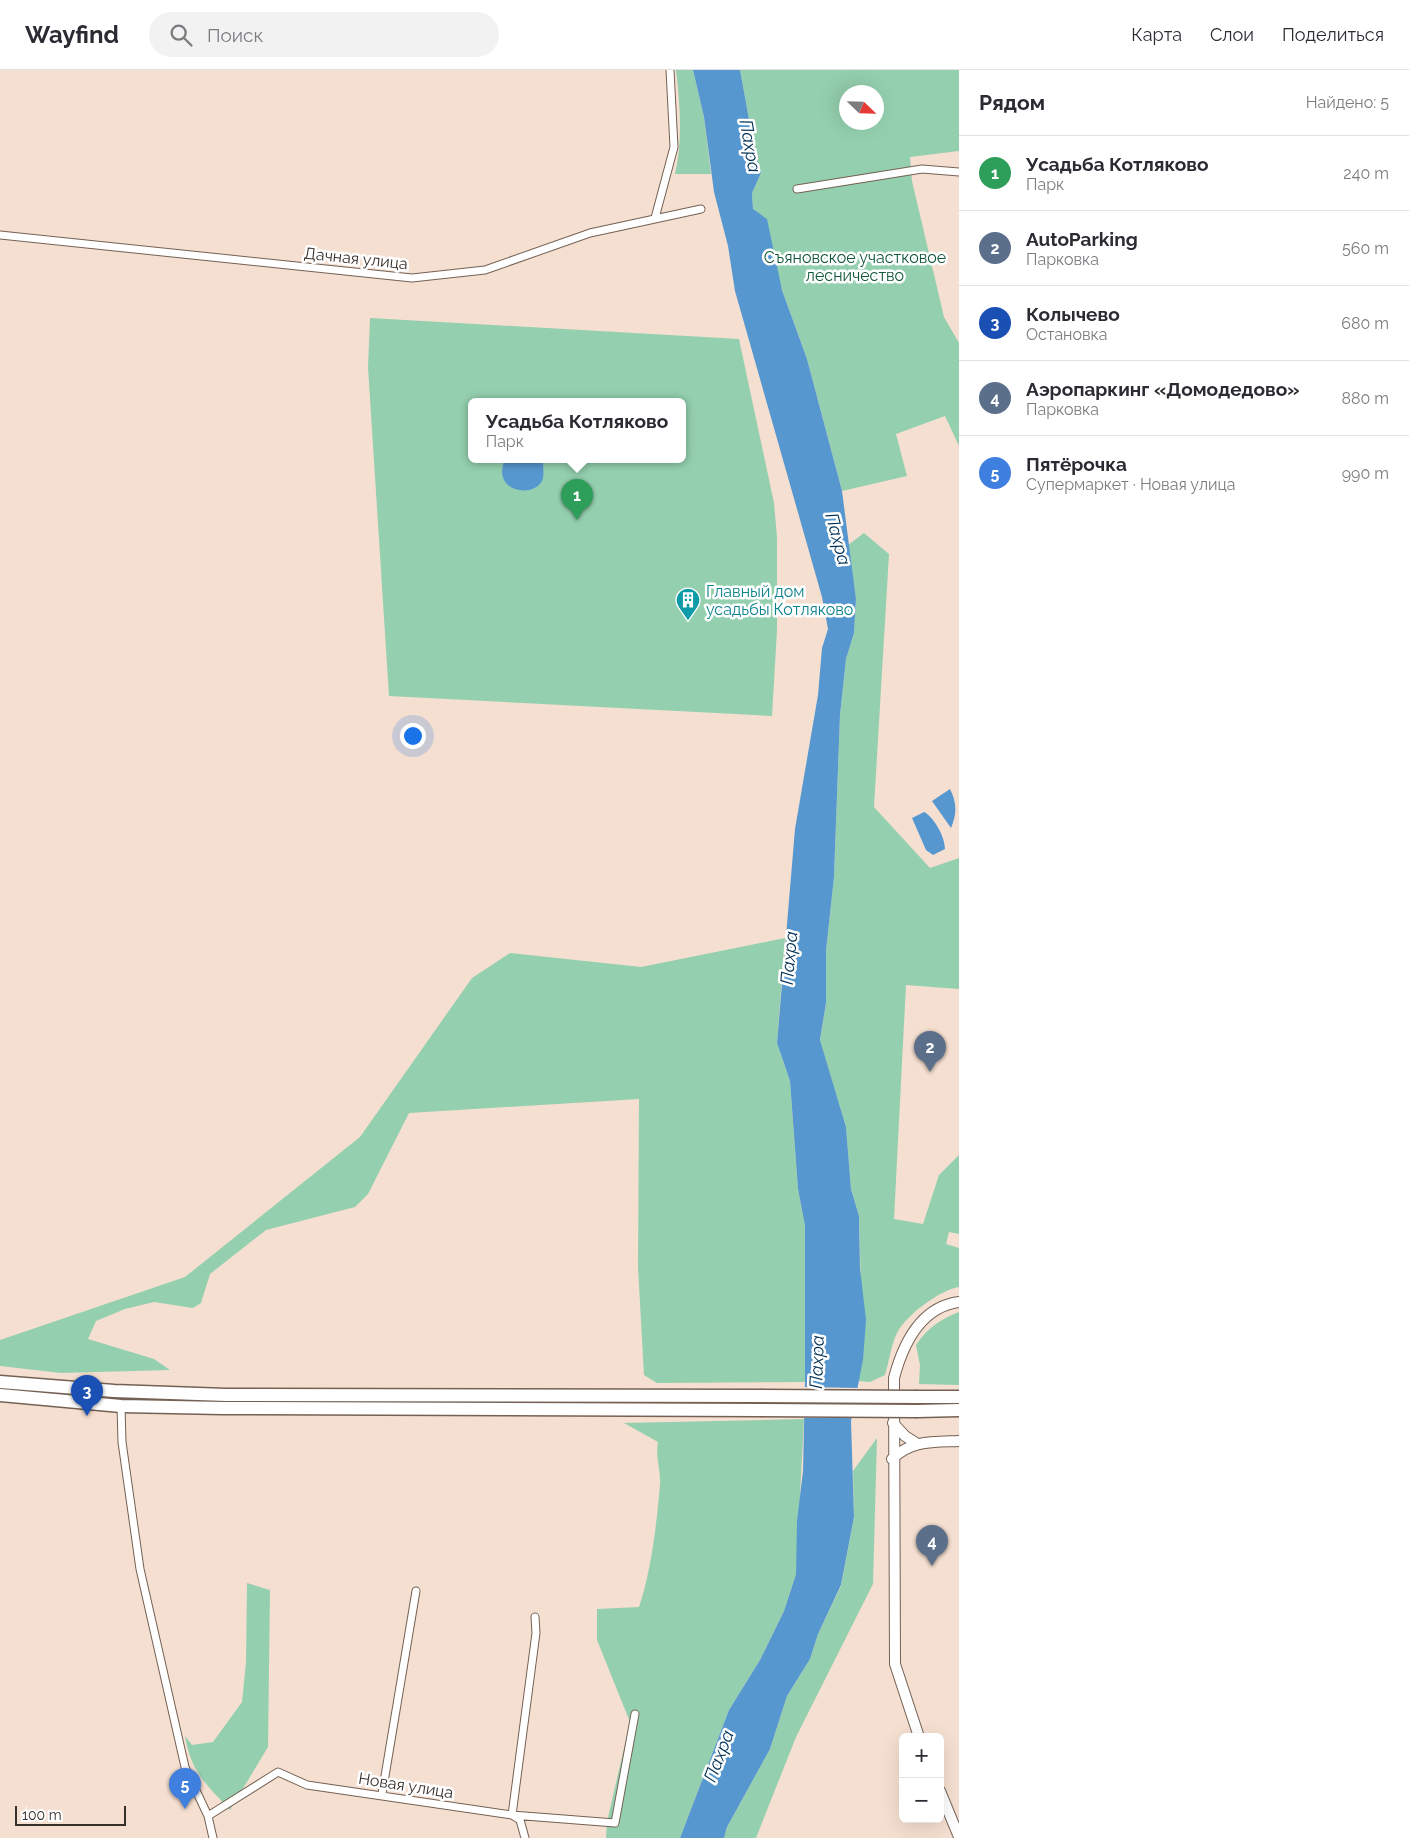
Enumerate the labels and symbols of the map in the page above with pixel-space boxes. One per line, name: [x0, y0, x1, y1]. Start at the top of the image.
north arrow: [839, 85, 884, 130]
water label: Пахра: [735, 118, 766, 174]
street label: Дачная улица: [303, 244, 409, 273]
park label: Съяновское участковое лесничество: [764, 248, 946, 285]
pin: 1: [561, 479, 593, 520]
water label: Пахра: [821, 510, 856, 568]
place label: Главный дом усадьбы Котляково: [706, 582, 853, 619]
building icon: Главный дом усадьбы Котляково: [675, 587, 701, 621]
your location: [400, 723, 426, 749]
water label: Пахра: [776, 930, 801, 986]
pin: 2: [914, 1031, 946, 1072]
water label: Пахра: [805, 1335, 828, 1389]
pin: 3: [71, 1375, 103, 1416]
pin: 4: [916, 1525, 948, 1566]
water label: Пахра: [699, 1727, 738, 1785]
pin: 5: [169, 1768, 201, 1809]
street label: Новая улица: [357, 1769, 455, 1802]
scale bar: [15, 1803, 126, 1826]

